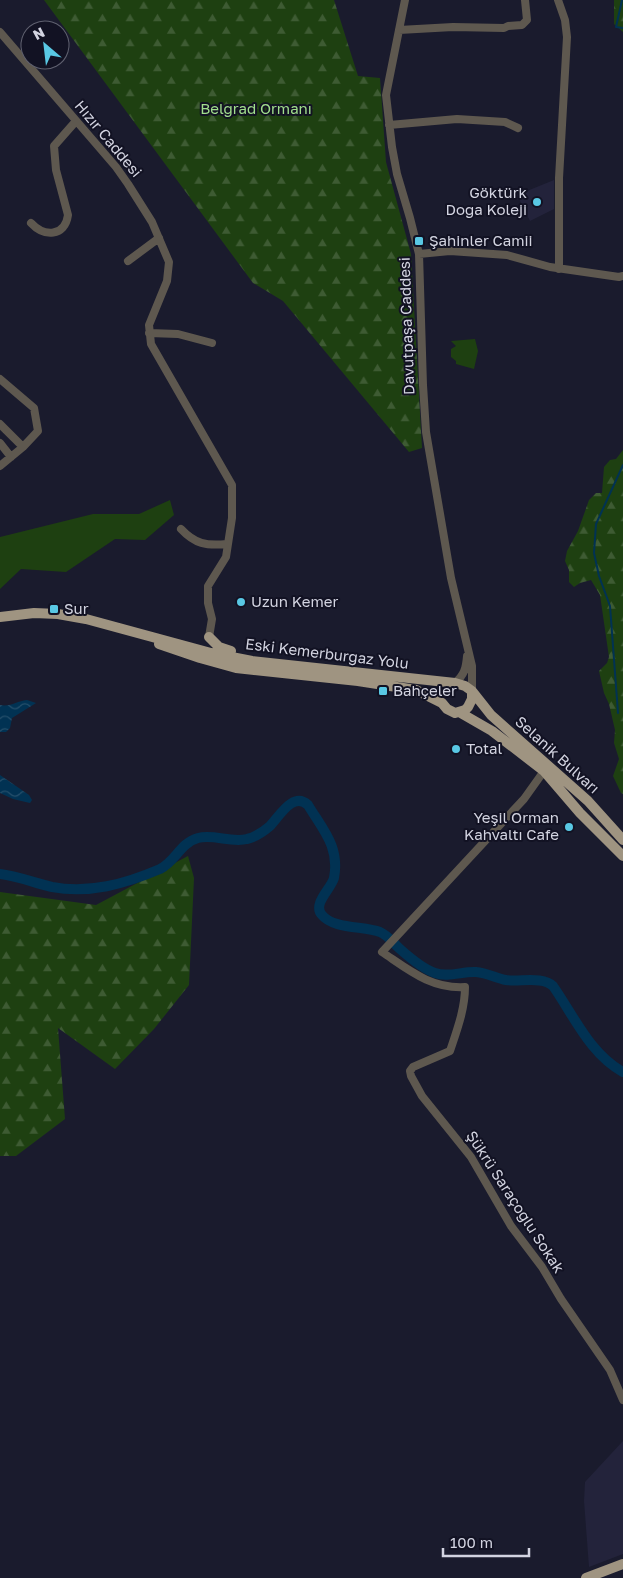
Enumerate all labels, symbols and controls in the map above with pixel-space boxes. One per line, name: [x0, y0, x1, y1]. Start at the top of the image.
north arrow: [20, 20, 70, 70]
text: N: [30, 23, 47, 43]
street label: Hızır Caddesi: [71, 96, 146, 180]
park label: Belgrad Ormanı: [200, 99, 312, 117]
place label: Göktürk Doğa Koleji: [446, 183, 528, 218]
marker: Göktürk Doğa Koleji: [531, 196, 543, 208]
place label: Şahinler Camii: [429, 231, 533, 249]
marker: Şahinler Camii: [413, 235, 425, 247]
street label: Davutpaşa Caddesi: [395, 257, 417, 395]
place label: Uzun Kemer: [251, 592, 338, 610]
marker: Uzun Kemer: [235, 596, 247, 608]
place label: Sur: [64, 599, 89, 617]
marker: Sur: [48, 603, 60, 615]
street label: Eski Kemerburgaz Yolu: [244, 634, 410, 672]
place label: Bahçeler: [393, 681, 457, 699]
marker: Bahçeler: [377, 685, 389, 697]
street label: Selanik Bulvarı: [512, 712, 603, 797]
place label: Total: [466, 739, 502, 757]
marker: Total: [450, 743, 462, 755]
place label: Yeşil Orman Kahvaltı Cafe: [464, 808, 559, 843]
marker: Yeşil Orman Kahvaltı Cafe: [563, 821, 575, 833]
street label: Şükrü Saraçoğlu Sokak: [463, 1127, 569, 1276]
scale bar: [443, 1526, 529, 1558]
text: 100 m: [450, 1533, 493, 1551]

